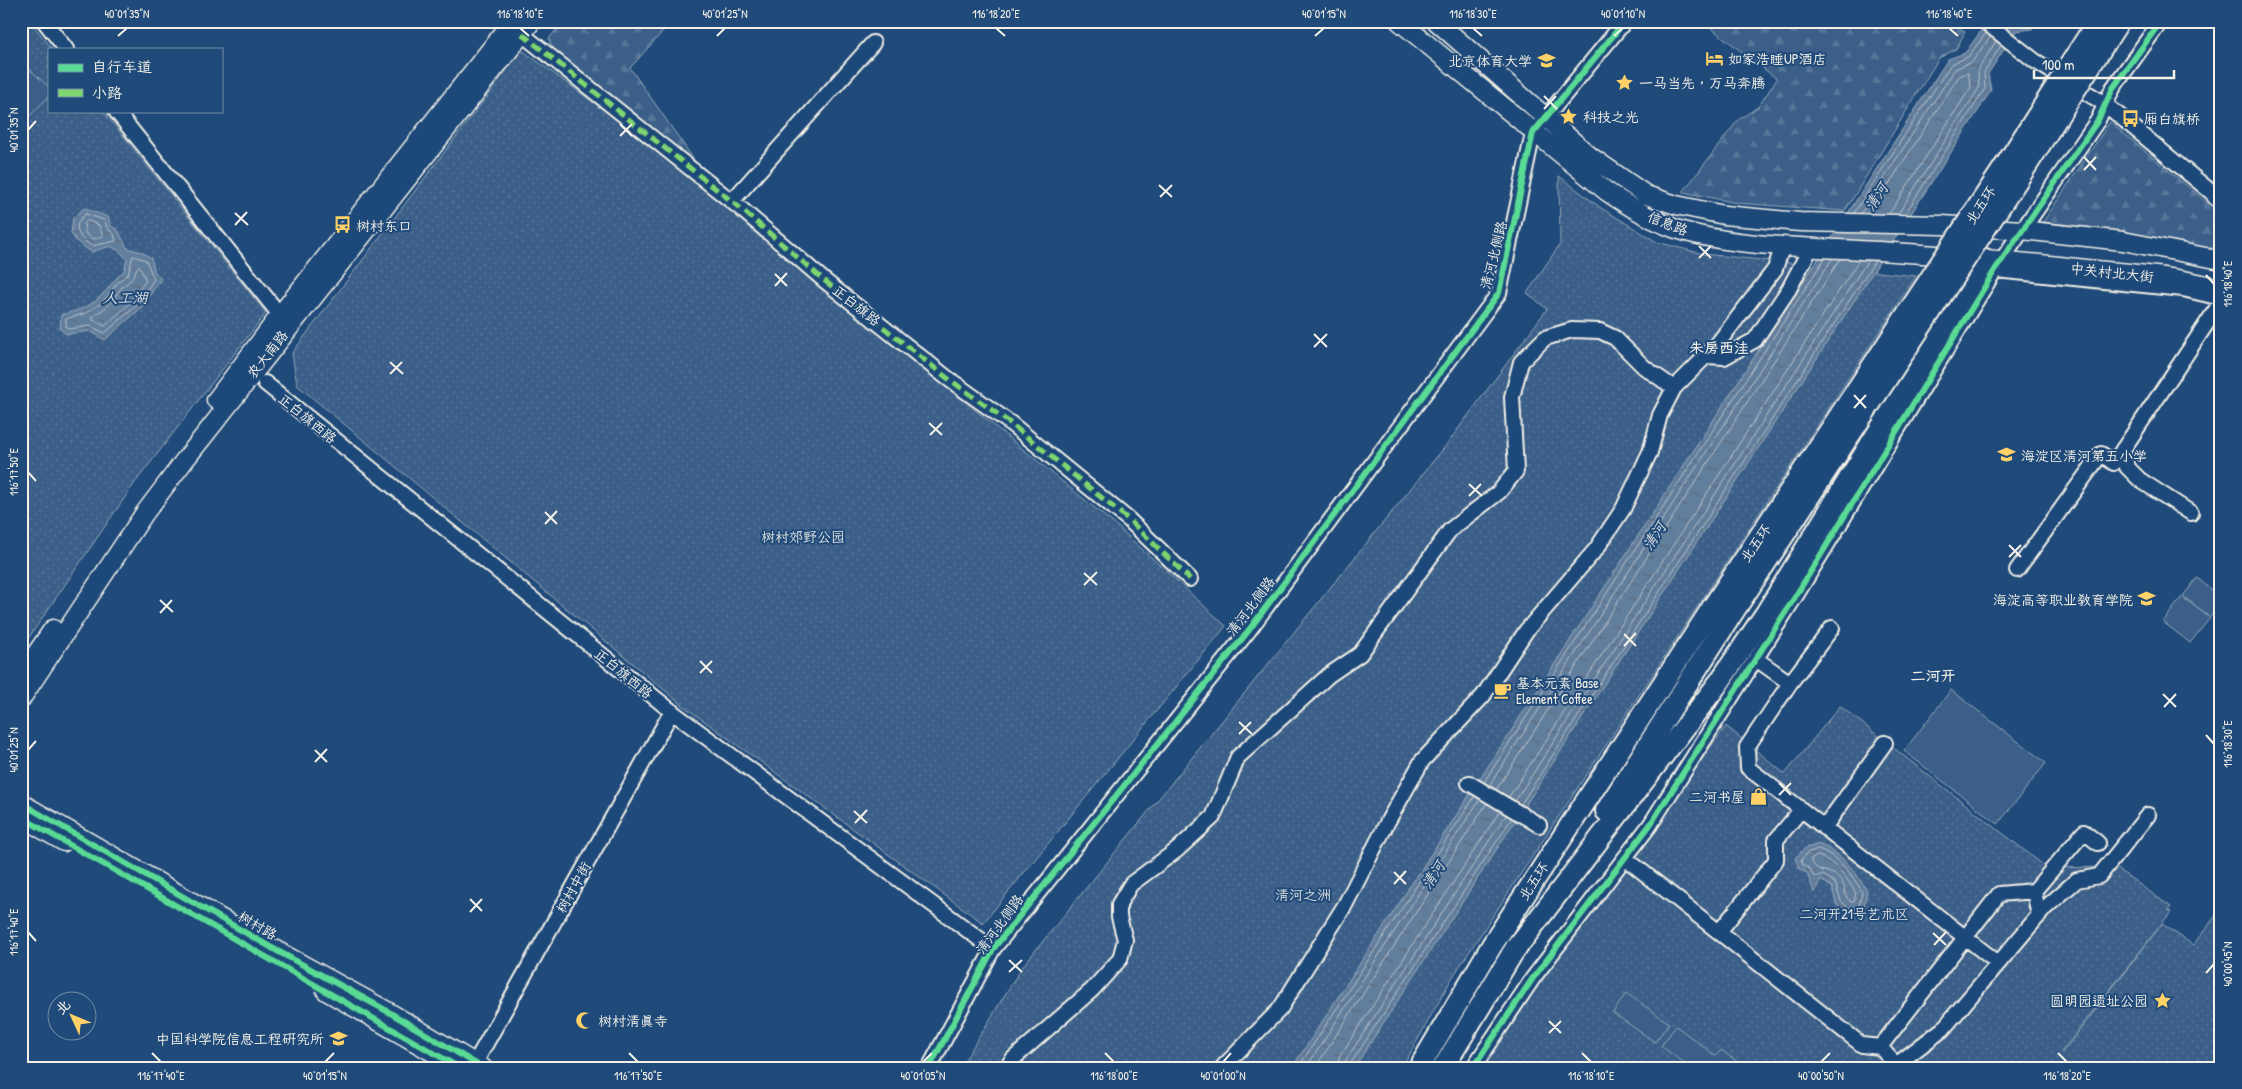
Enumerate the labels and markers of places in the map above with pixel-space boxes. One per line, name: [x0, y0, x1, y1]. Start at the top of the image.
hotel icon: 如家浩睡UP酒店: [1704, 48, 1724, 68]
place label: 如家浩睡UP酒店: [1728, 49, 1826, 68]
school or university icon: 北京体育大学: [1536, 50, 1556, 70]
place label: 北京体育大学: [1448, 51, 1532, 70]
place icon: 一马当先，万马奔腾: [1615, 72, 1635, 92]
place label: 一马当先，万马奔腾: [1639, 73, 1765, 92]
place icon: 科技之光: [1559, 106, 1579, 126]
place label: 科技之光: [1583, 107, 1639, 126]
bus stop icon: 厢白旗桥: [2120, 108, 2140, 128]
place label: 厢白旗桥: [2144, 109, 2200, 128]
bus stop icon: 树村东口: [332, 215, 352, 235]
place label: 树村东口: [356, 216, 412, 235]
school or university icon: 海淀区清河第五小学: [1997, 445, 2017, 465]
place label: 海淀区清河第五小学: [2021, 446, 2147, 465]
school or university icon: 海淀高等职业教育学院: [2137, 589, 2157, 609]
place label: 海淀高等职业教育学院: [1993, 590, 2133, 609]
place label: 基本元素 Base Element Coffee: [1516, 673, 1599, 708]
cafe icon: 基本元素 Base Element Coffee: [1492, 680, 1512, 700]
shop icon: 二河书屋: [1749, 786, 1769, 806]
place label: 二河书屋: [1689, 787, 1745, 806]
place icon: 圆明园遗址公园: [2152, 990, 2172, 1010]
place label: 圆明园遗址公园: [2050, 991, 2148, 1010]
mosque icon: 树村清真寺: [574, 1010, 594, 1030]
place label: 树村清真寺: [598, 1011, 668, 1030]
school or university icon: 中国科学院信息工程研究所: [328, 1028, 348, 1048]
place label: 中国科学院信息工程研究所: [156, 1029, 324, 1048]

